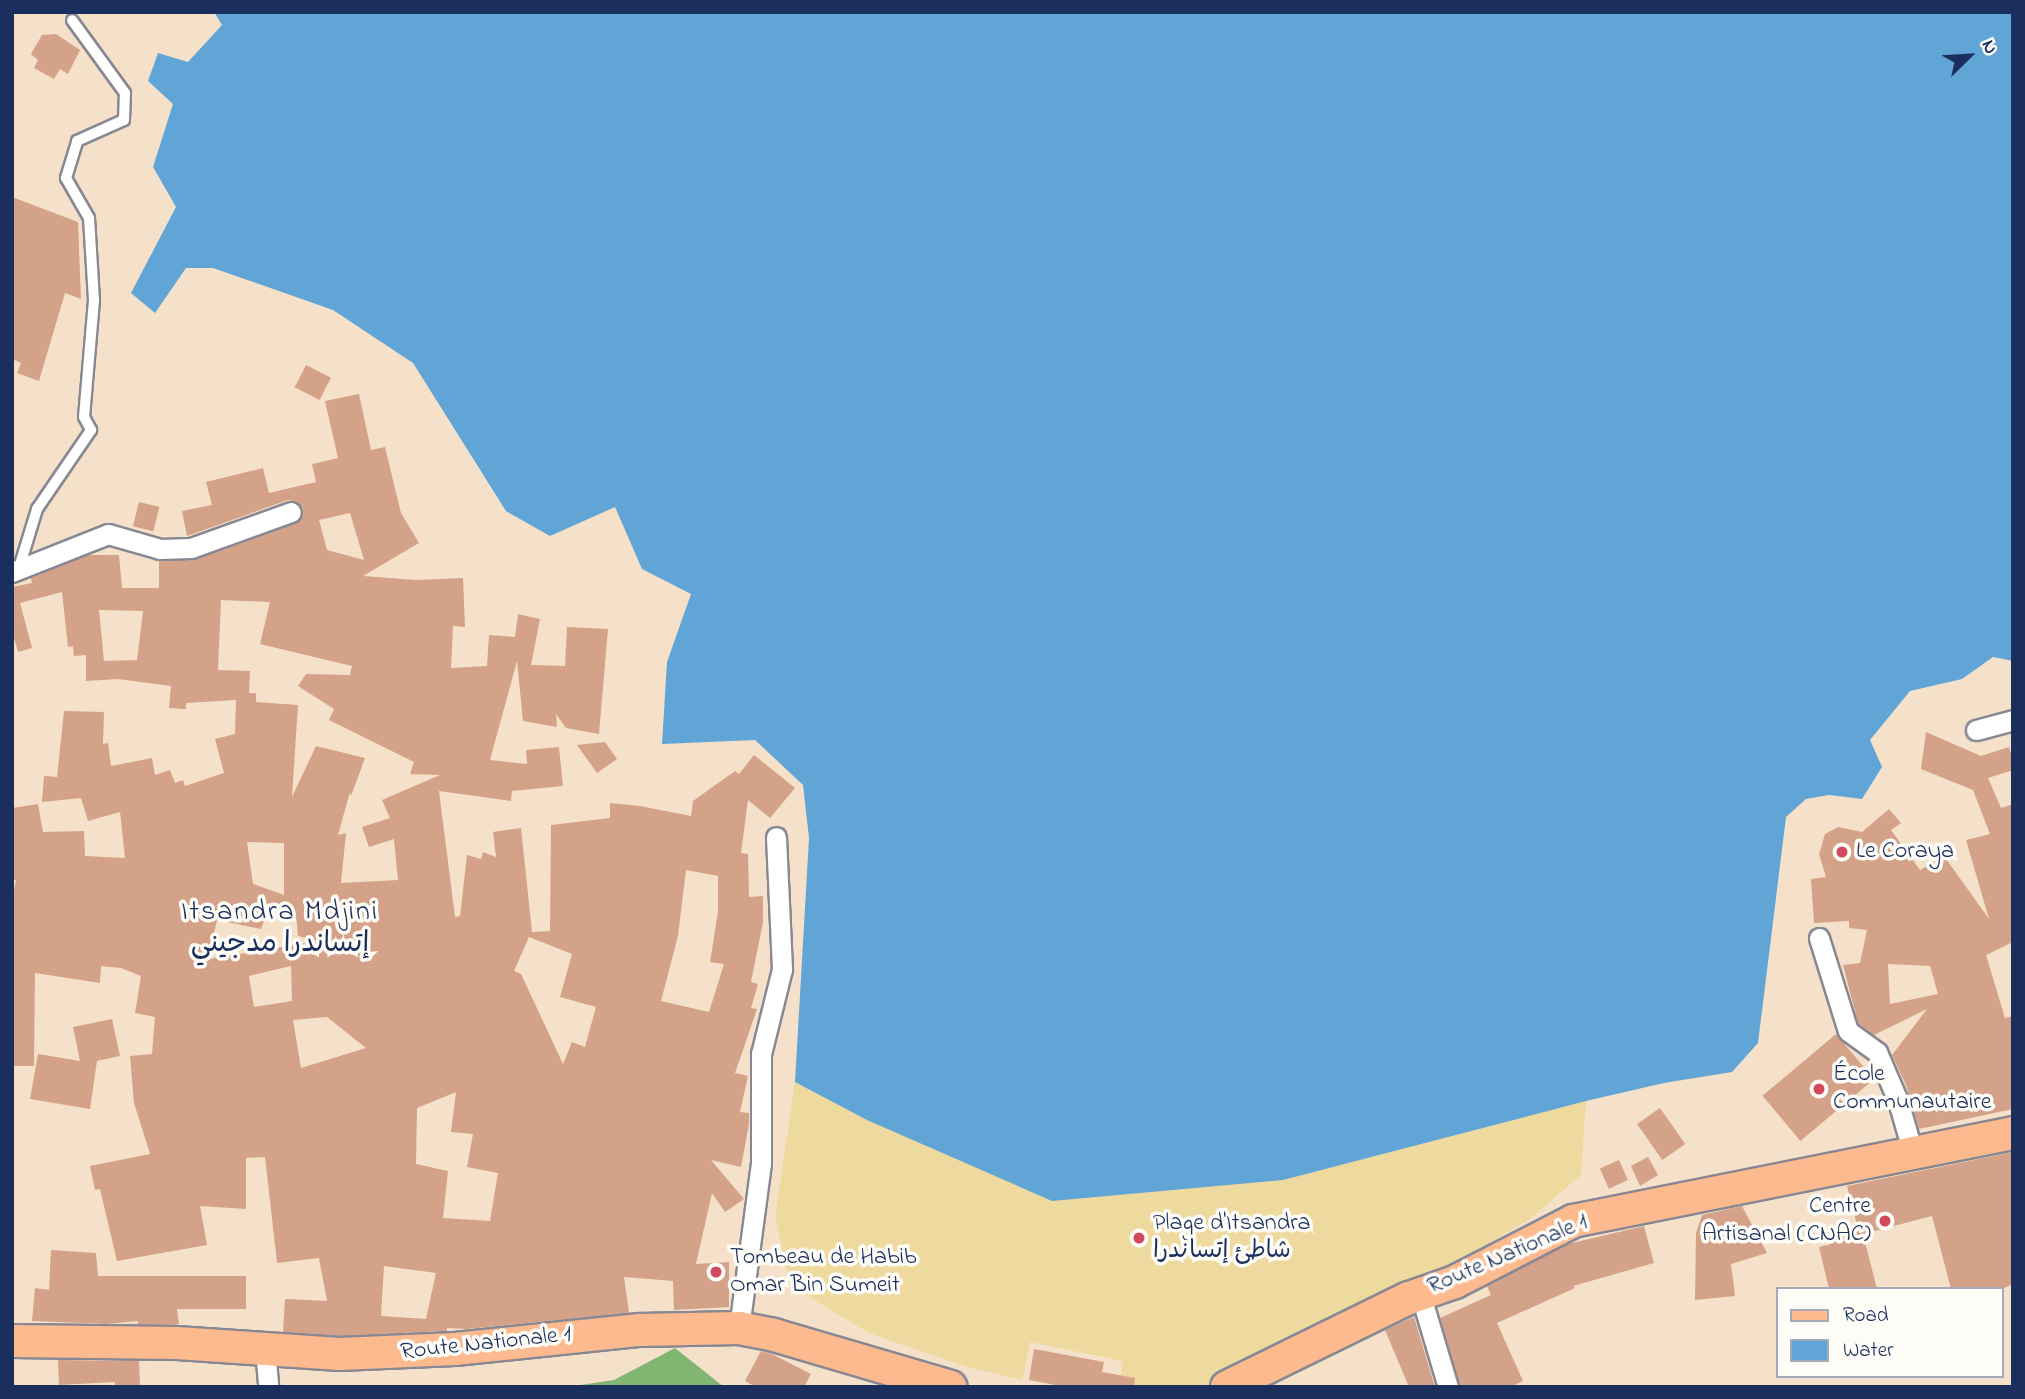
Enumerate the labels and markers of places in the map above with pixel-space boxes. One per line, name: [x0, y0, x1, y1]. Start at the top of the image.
place label: Le Coraya: [1856, 838, 1954, 866]
marker: Le Coraya: [1834, 844, 1850, 860]
place label: École Communautaire: [1833, 1061, 1992, 1117]
marker: École Communautaire: [1811, 1081, 1827, 1097]
place label: Centre Artisanal (CNAC): [1702, 1193, 1871, 1249]
place label: Plage d'Itsandra شاطئ إتساندرا: [1153, 1210, 1311, 1266]
marker: Centre Artisanal (CNAC): [1877, 1213, 1893, 1229]
marker: Plage d'Itsandra شاطئ إتساندرا: [1131, 1230, 1147, 1246]
place label: Tombeau de Habib Omar Bin Sumeit: [730, 1244, 917, 1300]
marker: Tombeau de Habib Omar Bin Sumeit: [708, 1264, 724, 1280]

